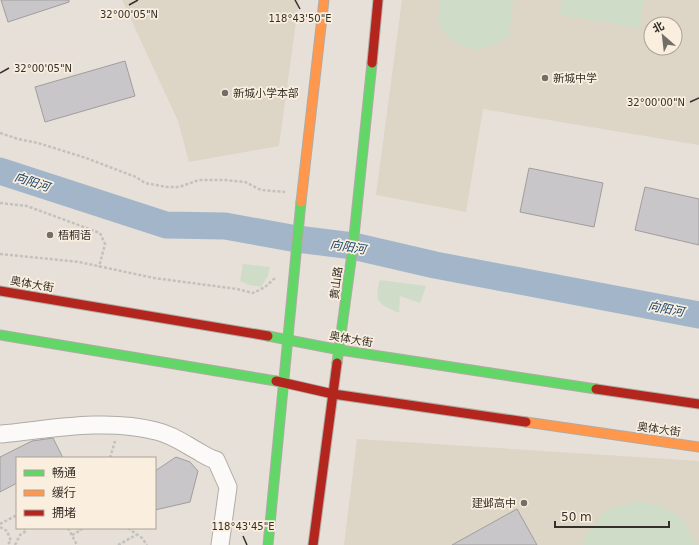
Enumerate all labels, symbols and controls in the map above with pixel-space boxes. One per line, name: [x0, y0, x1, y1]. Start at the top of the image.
text: 32°00'05"N: [100, 9, 158, 20]
text: 118°43'50"E: [268, 13, 332, 24]
north arrow: [643, 16, 683, 56]
text: 北: [651, 19, 666, 36]
text: 32°00'05"N: [14, 63, 72, 74]
place label: 新城中学: [553, 72, 597, 85]
marker: 新城中学: [540, 73, 550, 83]
place label: 新城小学本部: [233, 87, 299, 100]
marker: 新城小学本部: [220, 88, 230, 98]
text: 32°00'00"N: [627, 97, 685, 108]
water label: 向阳河: [13, 170, 53, 195]
place label: 梧桐语: [58, 229, 91, 242]
marker: 梧桐语: [45, 230, 55, 240]
water label: 向阳河: [329, 237, 369, 257]
street label: 黄山路: [328, 266, 345, 300]
street label: 奥体大街: [9, 274, 55, 295]
water label: 向阳河: [647, 299, 687, 320]
street label: 奥体大街: [328, 329, 374, 350]
street label: 奥体大街: [636, 420, 682, 439]
legend: [16, 457, 156, 529]
text: 畅通: [52, 466, 76, 480]
text: 缓行: [52, 486, 76, 500]
place label: 建邺高中: [472, 497, 516, 510]
marker: 建邺高中: [519, 498, 529, 508]
scale bar: [555, 503, 669, 529]
text: 拥堵: [52, 506, 76, 520]
text: 50 m: [561, 510, 592, 524]
text: 118°43'45"E: [211, 521, 275, 532]

